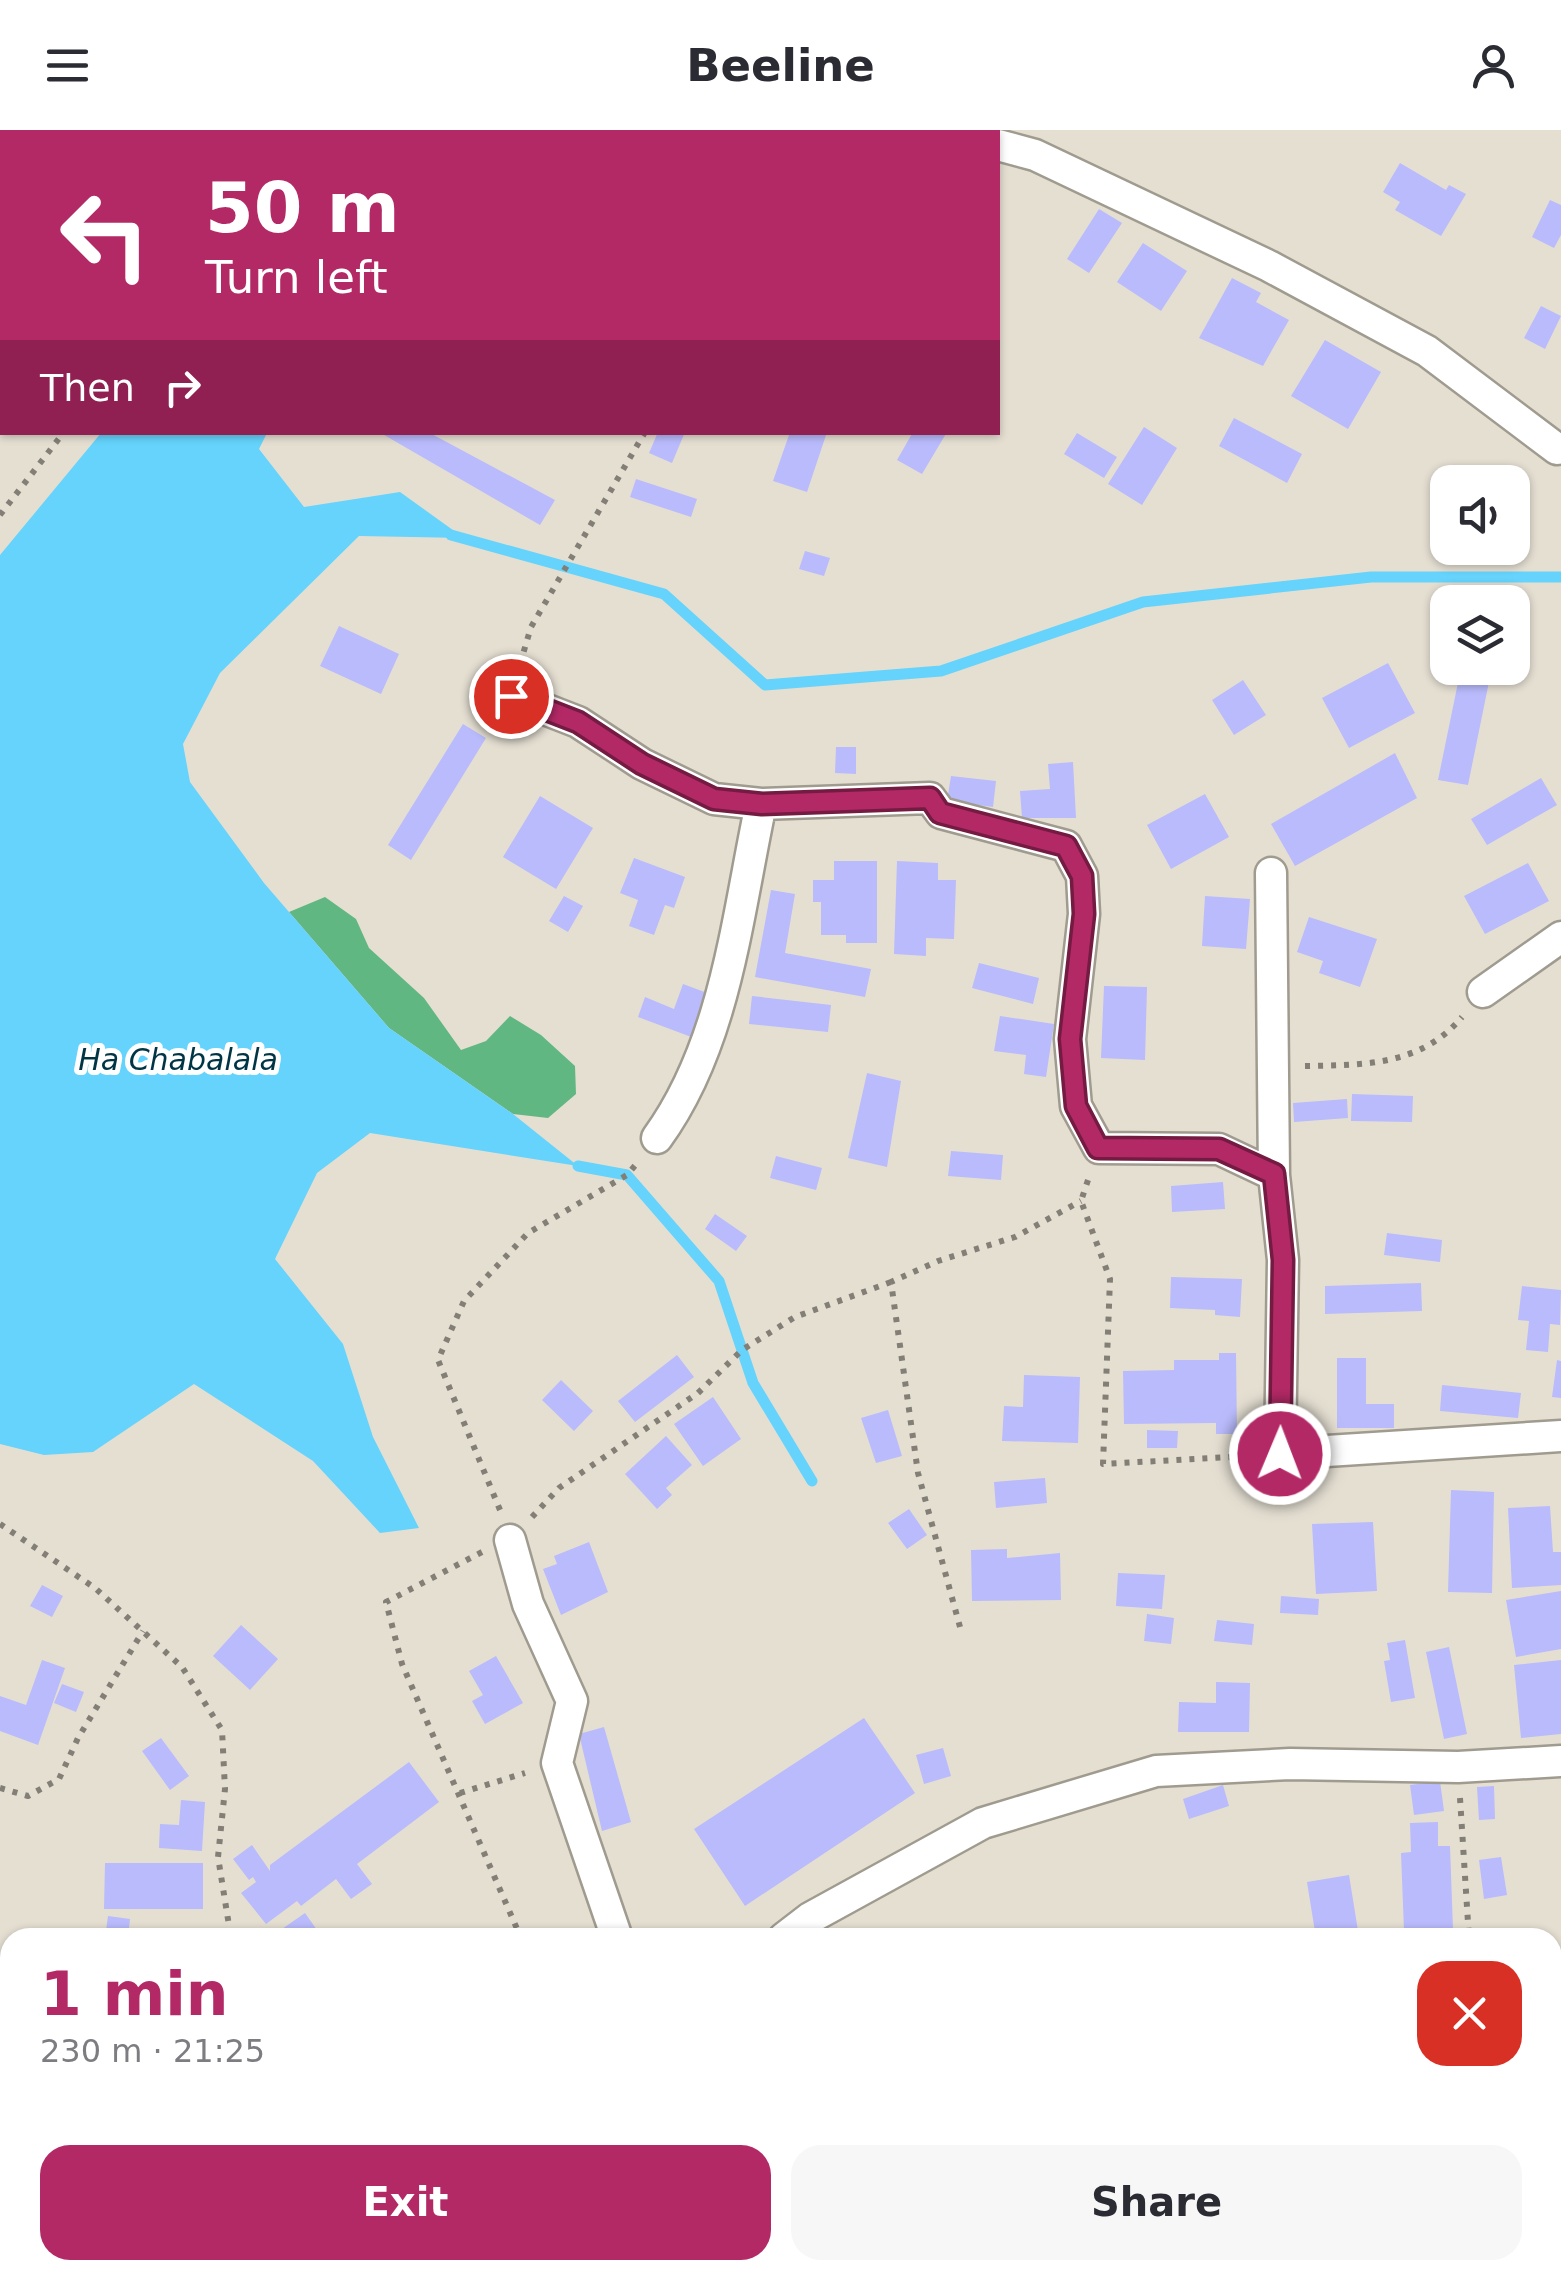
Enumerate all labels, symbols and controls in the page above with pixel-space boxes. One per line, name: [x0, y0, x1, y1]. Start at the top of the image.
icon: menu: [40, 38, 95, 93]
icon: person: [1466, 38, 1521, 93]
text: Beeline: [686, 39, 875, 92]
text: 50 m: [205, 167, 400, 249]
icon: left: [40, 170, 170, 300]
text: Turn left: [205, 251, 388, 304]
icon: right: [155, 360, 210, 415]
text: Then: [40, 366, 135, 410]
map controls: [1430, 465, 1530, 685]
button: sound: [1430, 465, 1530, 565]
button: layers: [1430, 585, 1530, 685]
pin: [469, 654, 554, 739]
icon: arrive: [484, 669, 539, 724]
water label: Ha Chabalala: [78, 1042, 278, 1077]
position arrow: [1228, 1402, 1332, 1506]
text: 1 min: [40, 1959, 228, 2029]
button: close: [1417, 1961, 1522, 2066]
text: 230 m · 21:25: [40, 2032, 265, 2070]
button: Exit: [40, 2145, 771, 2260]
button: Share: [791, 2145, 1522, 2260]

